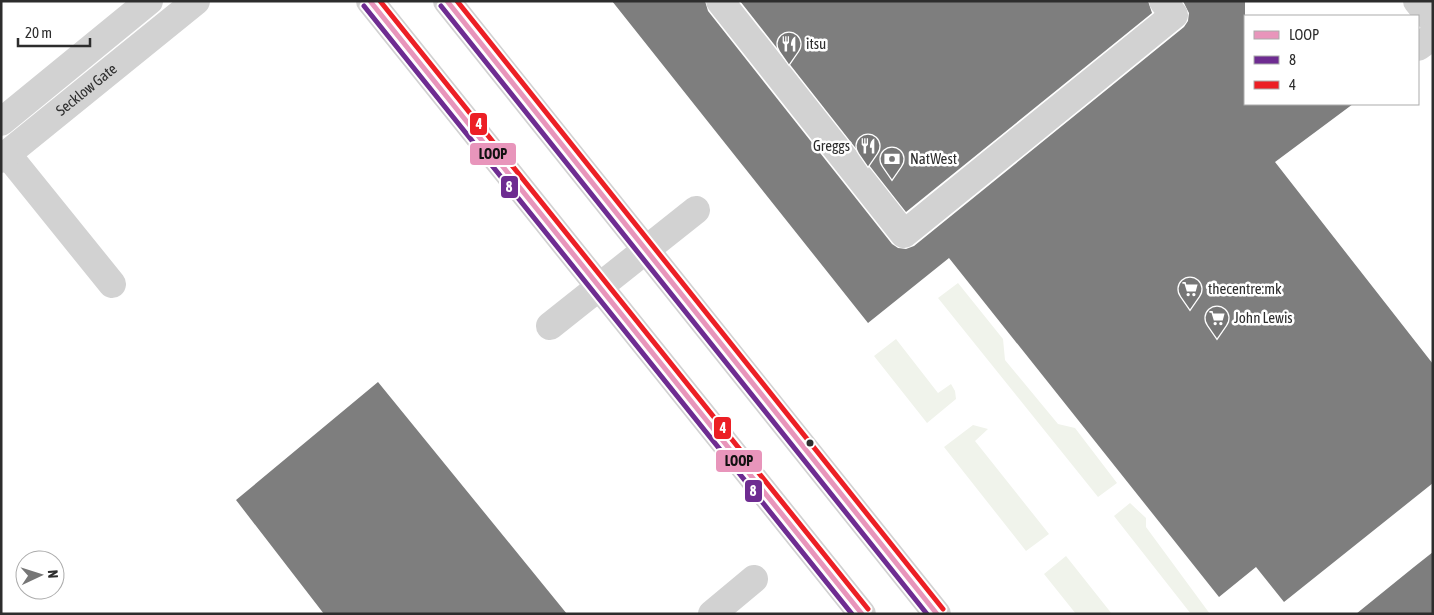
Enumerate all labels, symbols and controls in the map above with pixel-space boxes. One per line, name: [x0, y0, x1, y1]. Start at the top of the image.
scale bar: [18, 15, 90, 47]
legend: [1244, 15, 1419, 105]
text: 20 m: [25, 24, 52, 41]
text: LOOP: [1289, 26, 1319, 43]
restaurant icon: itsu: [776, 31, 802, 65]
place label: itsu: [806, 35, 826, 52]
text: 8: [1289, 51, 1296, 68]
street label: Secklow Gate: [52, 60, 120, 119]
text: 4: [1289, 76, 1296, 93]
line badge: 4: [469, 112, 488, 136]
text: 4: [475, 116, 483, 132]
restaurant icon: Greggs: [855, 133, 881, 167]
place label: Greggs: [813, 137, 850, 154]
line badge: LOOP: [469, 142, 517, 166]
text: LOOP: [479, 146, 507, 162]
bank icon: NatWest: [879, 146, 905, 180]
place label: NatWest: [910, 150, 957, 167]
line badge: 8: [500, 175, 519, 199]
text: 8: [506, 179, 513, 195]
supermarket icon: thecentre:mk: [1177, 276, 1203, 310]
place label: thecentre:mk: [1208, 280, 1282, 297]
supermarket icon: John Lewis: [1204, 305, 1230, 339]
place label: John Lewis: [1234, 309, 1293, 326]
line badge: 4: [713, 416, 732, 440]
text: 4: [719, 420, 727, 436]
unlabelled marker: [805, 438, 815, 448]
line badge: LOOP: [715, 449, 763, 473]
text: LOOP: [725, 453, 753, 469]
line badge: 8: [744, 479, 763, 503]
text: 8: [750, 483, 757, 499]
north arrow: [15, 550, 65, 600]
text: N: [45, 569, 61, 579]

